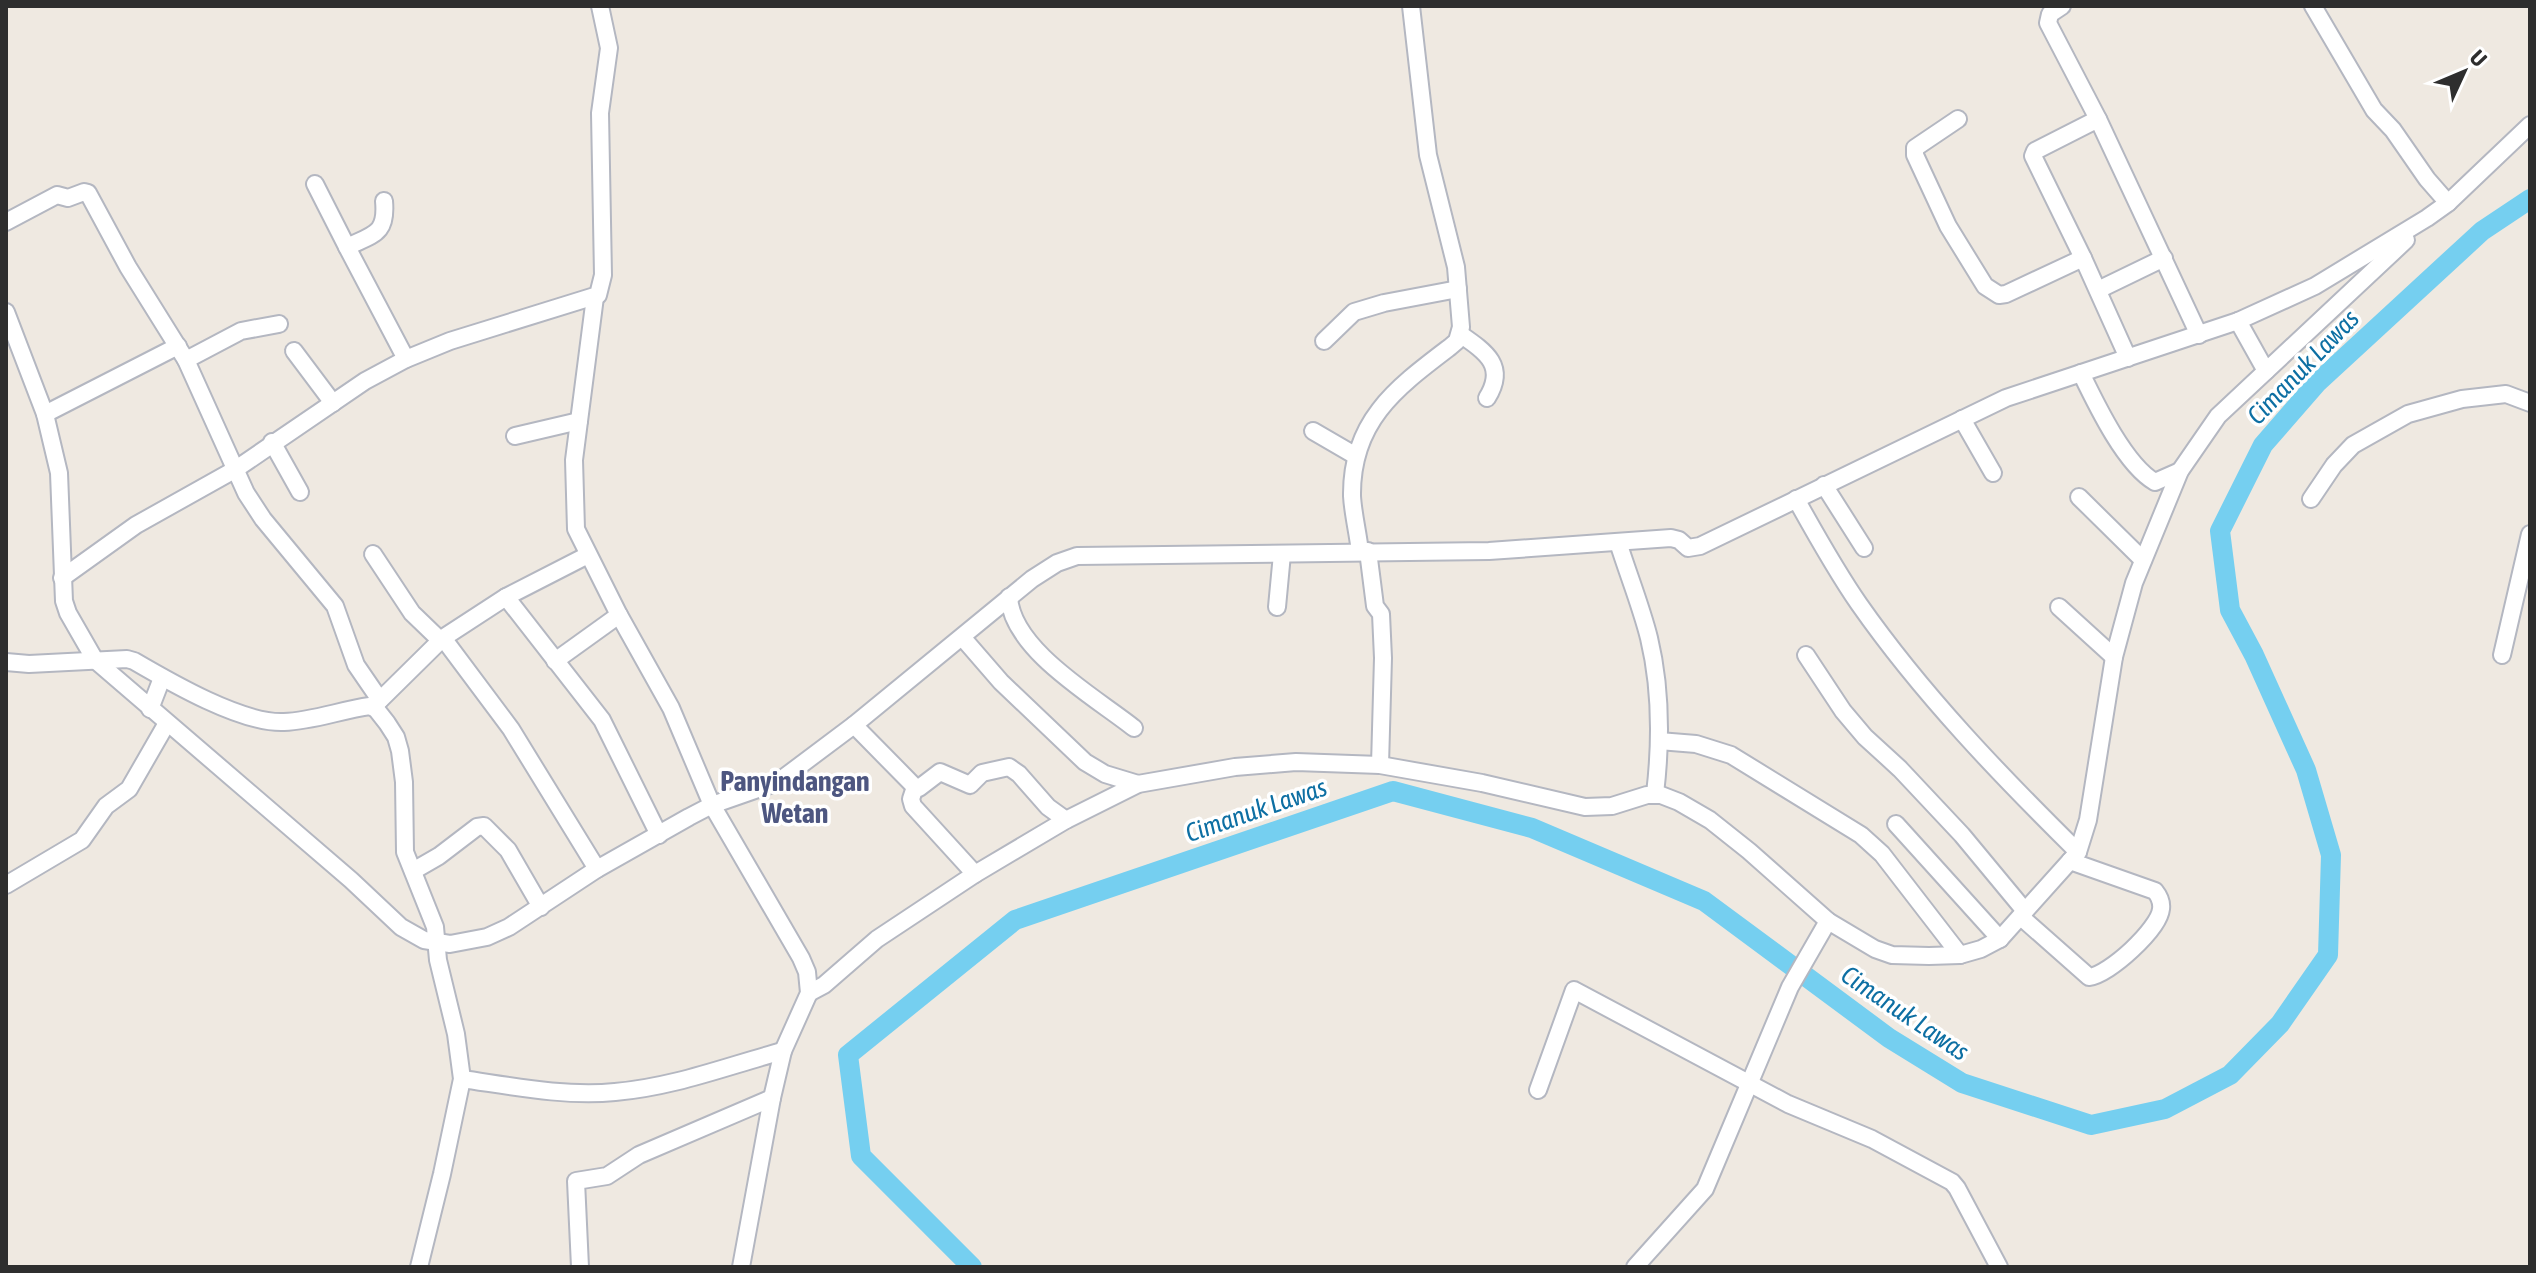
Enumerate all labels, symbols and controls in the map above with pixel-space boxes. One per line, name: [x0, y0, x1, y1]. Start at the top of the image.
north arrow: [2424, 32, 2504, 112]
text: U: [2465, 44, 2492, 72]
water label: Cimanuk Lawas: [2241, 304, 2365, 430]
district label: Panyindangan Wetan: [720, 765, 870, 829]
water label: Cimanuk Lawas: [1181, 772, 1331, 848]
water label: Cimanuk Lawas: [1836, 959, 1974, 1067]

